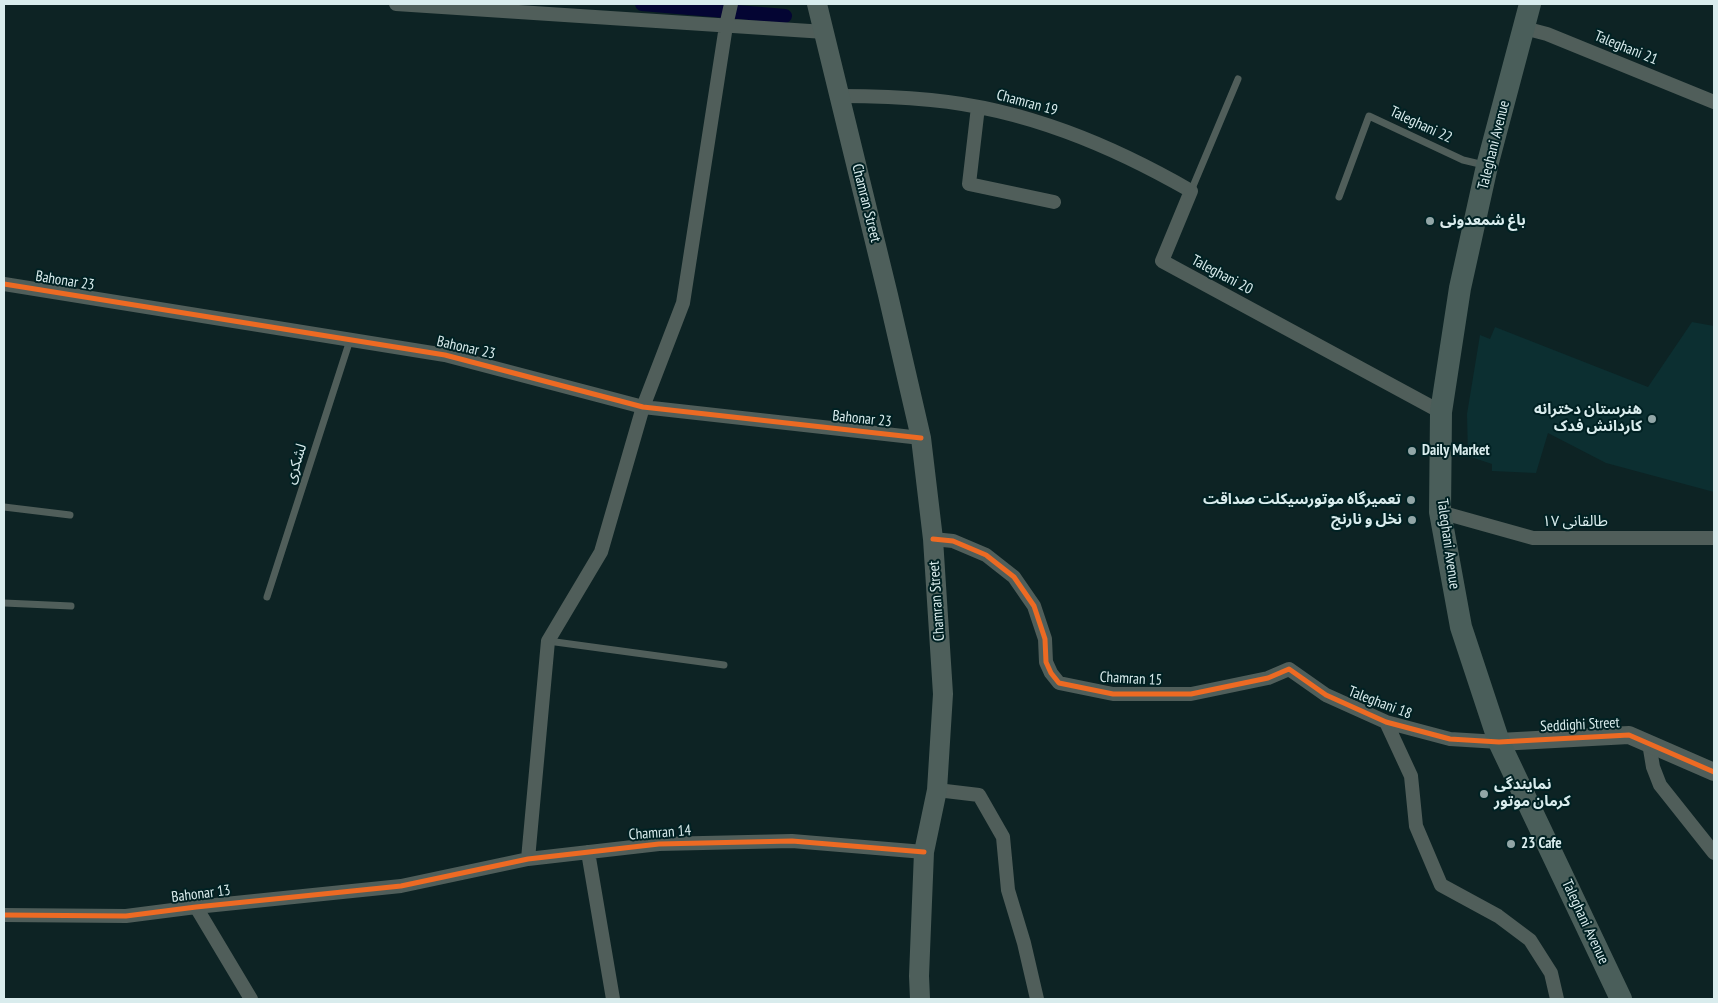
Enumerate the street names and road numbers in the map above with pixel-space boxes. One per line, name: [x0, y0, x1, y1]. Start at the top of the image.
street label: Taleghani 21: [1592, 27, 1660, 69]
street label: Chamran 19: [994, 86, 1060, 120]
street label: Taleghani Avenue: [1474, 99, 1514, 191]
street label: Taleghani 22: [1387, 103, 1455, 147]
street label: Chamran Street: [848, 162, 884, 244]
street label: Taleghani 20: [1188, 251, 1256, 299]
street label: Bahonar 23: [34, 267, 96, 295]
street label: Bahonar 23: [435, 333, 497, 363]
street label: Bahonar 23: [831, 407, 893, 431]
street label: لشکری: [281, 441, 311, 487]
street label: Taleghani Avenue: [1433, 498, 1463, 590]
street label: طالقانی ۱۷: [1542, 513, 1608, 531]
street label: Chamran Street: [925, 560, 949, 642]
street label: Chamran 15: [1099, 668, 1163, 690]
street label: Taleghani 18: [1346, 683, 1414, 723]
street label: Seddighi Street: [1540, 714, 1620, 736]
street label: Chamran 14: [628, 822, 692, 844]
street label: Taleghani Avenue: [1558, 877, 1612, 967]
street label: Bahonar 13: [170, 881, 232, 907]

